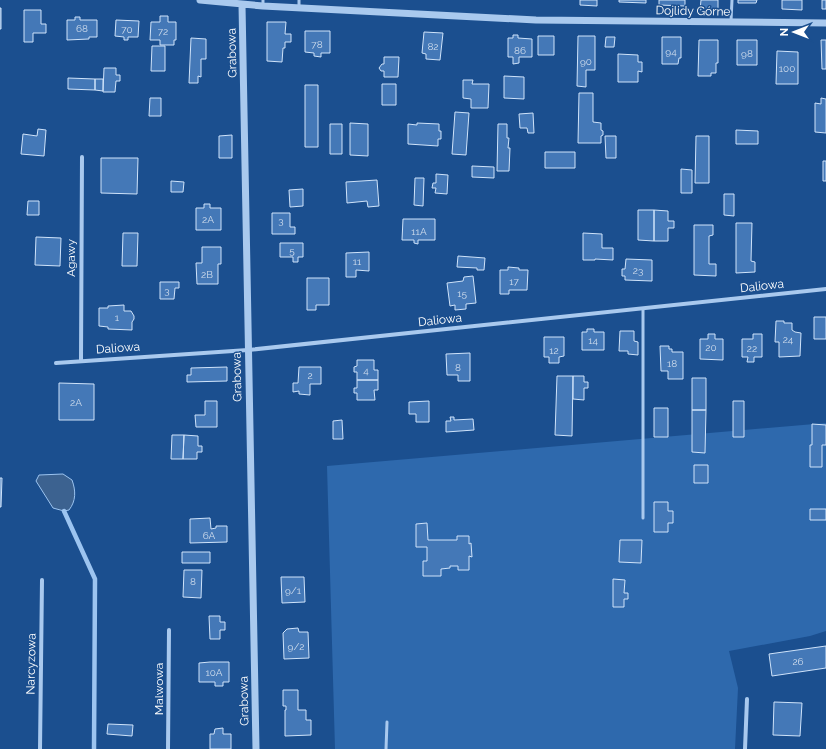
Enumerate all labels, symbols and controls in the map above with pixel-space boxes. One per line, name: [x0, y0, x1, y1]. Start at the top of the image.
street label: Dojlidy Górne: [655, 3, 731, 19]
north arrow: [774, 12, 814, 52]
house number: 68: [76, 23, 88, 34]
house number: 70: [121, 24, 133, 35]
house number: 72: [158, 26, 168, 37]
street label: Grabowa: [225, 28, 239, 78]
text: N: [778, 28, 791, 36]
house number: 78: [311, 39, 323, 50]
house number: 82: [427, 41, 439, 52]
house number: 86: [514, 45, 526, 56]
house number: 94: [665, 46, 677, 57]
house number: 98: [741, 48, 753, 59]
house number: 90: [580, 56, 592, 67]
house number: 100: [779, 63, 795, 74]
house number: 2A: [202, 214, 214, 225]
house number: 3: [278, 215, 284, 226]
house number: 11A: [411, 226, 427, 237]
street label: Agawy: [64, 239, 78, 277]
house number: 5: [289, 245, 295, 256]
house number: 11: [353, 256, 362, 267]
house number: 23: [633, 265, 643, 276]
house number: 2B: [201, 269, 213, 280]
house number: 17: [509, 276, 519, 287]
street label: Daliowa: [739, 277, 785, 295]
house number: 3: [164, 285, 170, 296]
house number: 15: [457, 288, 467, 299]
street label: Daliowa: [417, 311, 463, 329]
house number: 1: [115, 312, 120, 323]
house number: 24: [783, 334, 794, 345]
house number: 14: [588, 335, 598, 346]
street label: Daliowa: [96, 339, 140, 357]
house number: 20: [705, 342, 717, 353]
house number: 22: [747, 343, 757, 354]
house number: 12: [549, 345, 559, 356]
street label: Grabowa: [230, 352, 244, 402]
house number: 18: [667, 358, 677, 369]
house number: 8: [455, 362, 461, 373]
house number: 4: [363, 365, 369, 376]
house number: 2: [307, 370, 313, 381]
house number: 2A: [70, 397, 82, 408]
house number: 6A: [203, 530, 216, 541]
house number: 8: [190, 576, 196, 587]
house number: 9/1: [285, 585, 302, 596]
street label: Narcyzowa: [23, 633, 39, 695]
house number: 9/2: [288, 641, 304, 652]
house number: 26: [792, 656, 804, 667]
street label: Malwowa: [152, 663, 166, 715]
house number: 10A: [206, 667, 223, 678]
street label: Grabowa: [237, 676, 251, 726]

